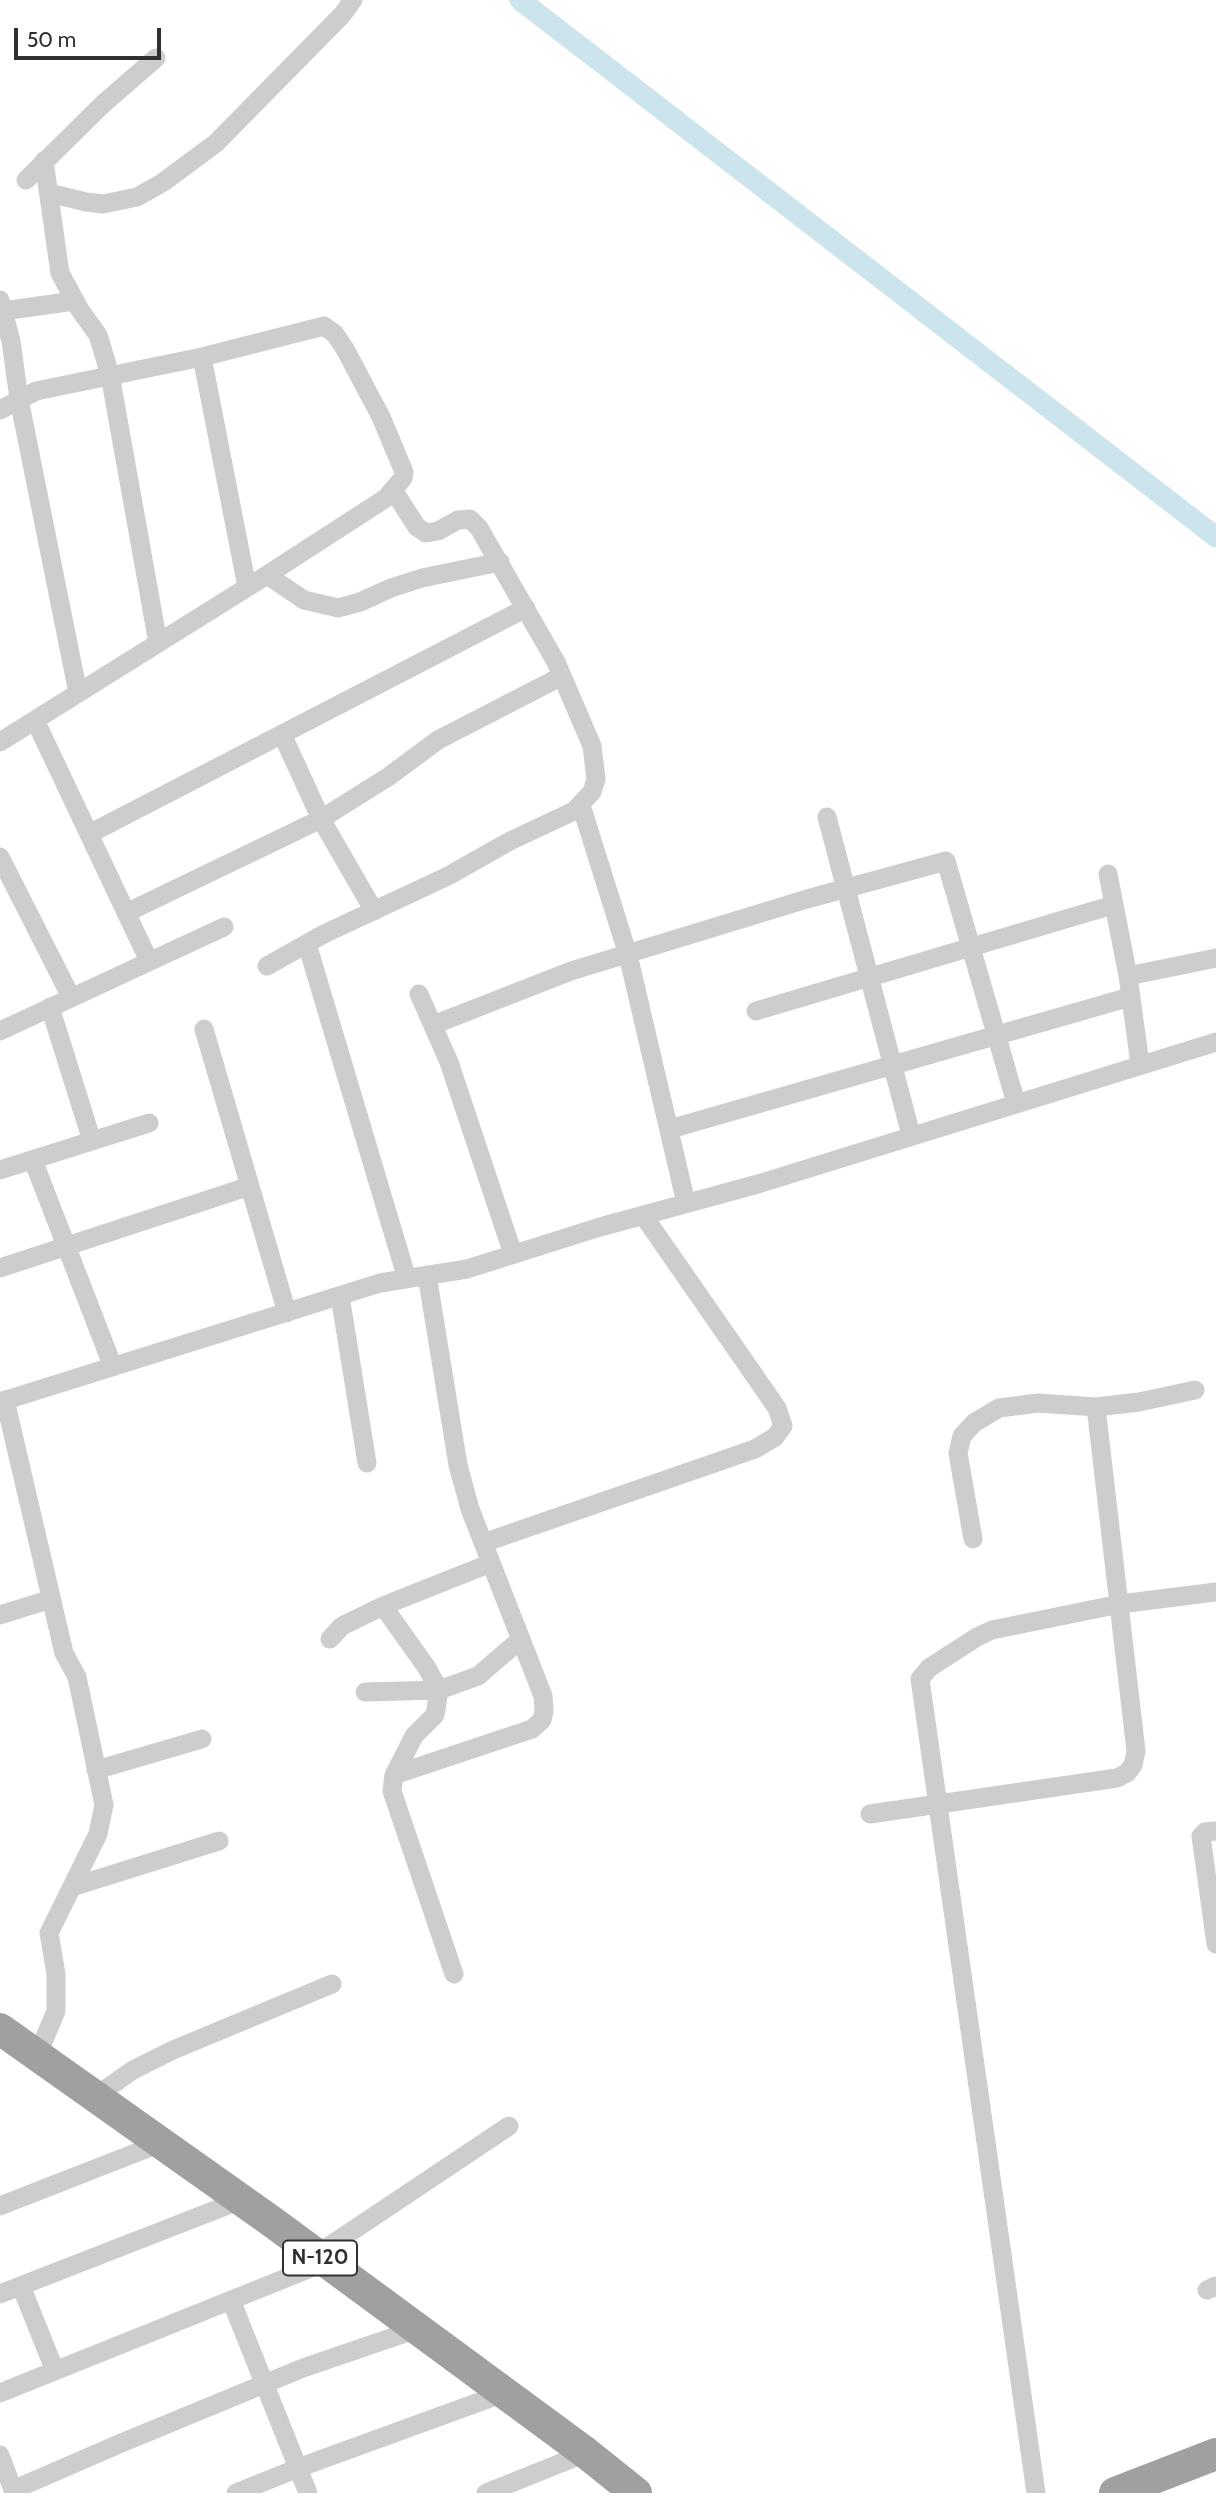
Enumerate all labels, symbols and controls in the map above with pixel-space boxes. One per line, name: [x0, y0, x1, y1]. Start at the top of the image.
scale bar: [18, 14, 164, 58]
text: 50 m: [27, 27, 76, 52]
road number: N-120: [283, 2240, 357, 2276]

